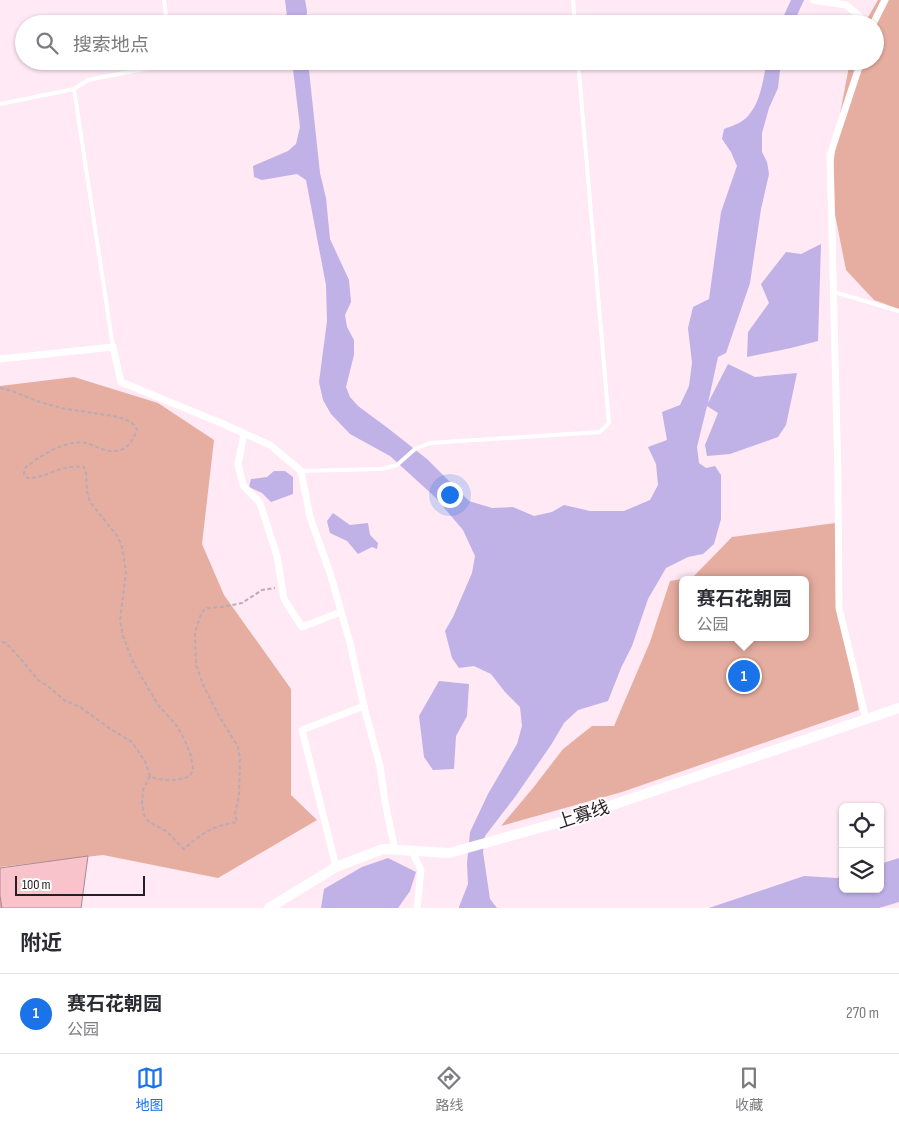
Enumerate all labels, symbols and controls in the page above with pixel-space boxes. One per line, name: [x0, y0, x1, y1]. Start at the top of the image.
search box: [15, 15, 884, 70]
icon: search: [33, 29, 61, 57]
text: 搜索地点: [73, 34, 149, 57]
your location: [437, 482, 463, 508]
popup: [679, 576, 809, 641]
text: 赛石花朝园: [696, 588, 792, 611]
text: 公园: [696, 616, 729, 635]
pin: 1: [728, 657, 760, 695]
street label: 上寡线: [554, 797, 612, 833]
map controls: [839, 803, 884, 893]
button: locate: [839, 803, 884, 848]
button: layers: [839, 848, 884, 893]
scale bar: [15, 873, 145, 896]
text: 100 m: [22, 876, 51, 893]
text: 附近: [20, 931, 62, 956]
text: 赛石花朝园: [67, 993, 162, 1016]
text: 1: [33, 1004, 39, 1023]
text: 270 m: [846, 1004, 879, 1023]
text: 公园: [67, 1021, 99, 1040]
tab: 地图: [136, 1064, 164, 1114]
tab: 路线: [435, 1064, 463, 1114]
tab: 收藏: [735, 1064, 763, 1114]

